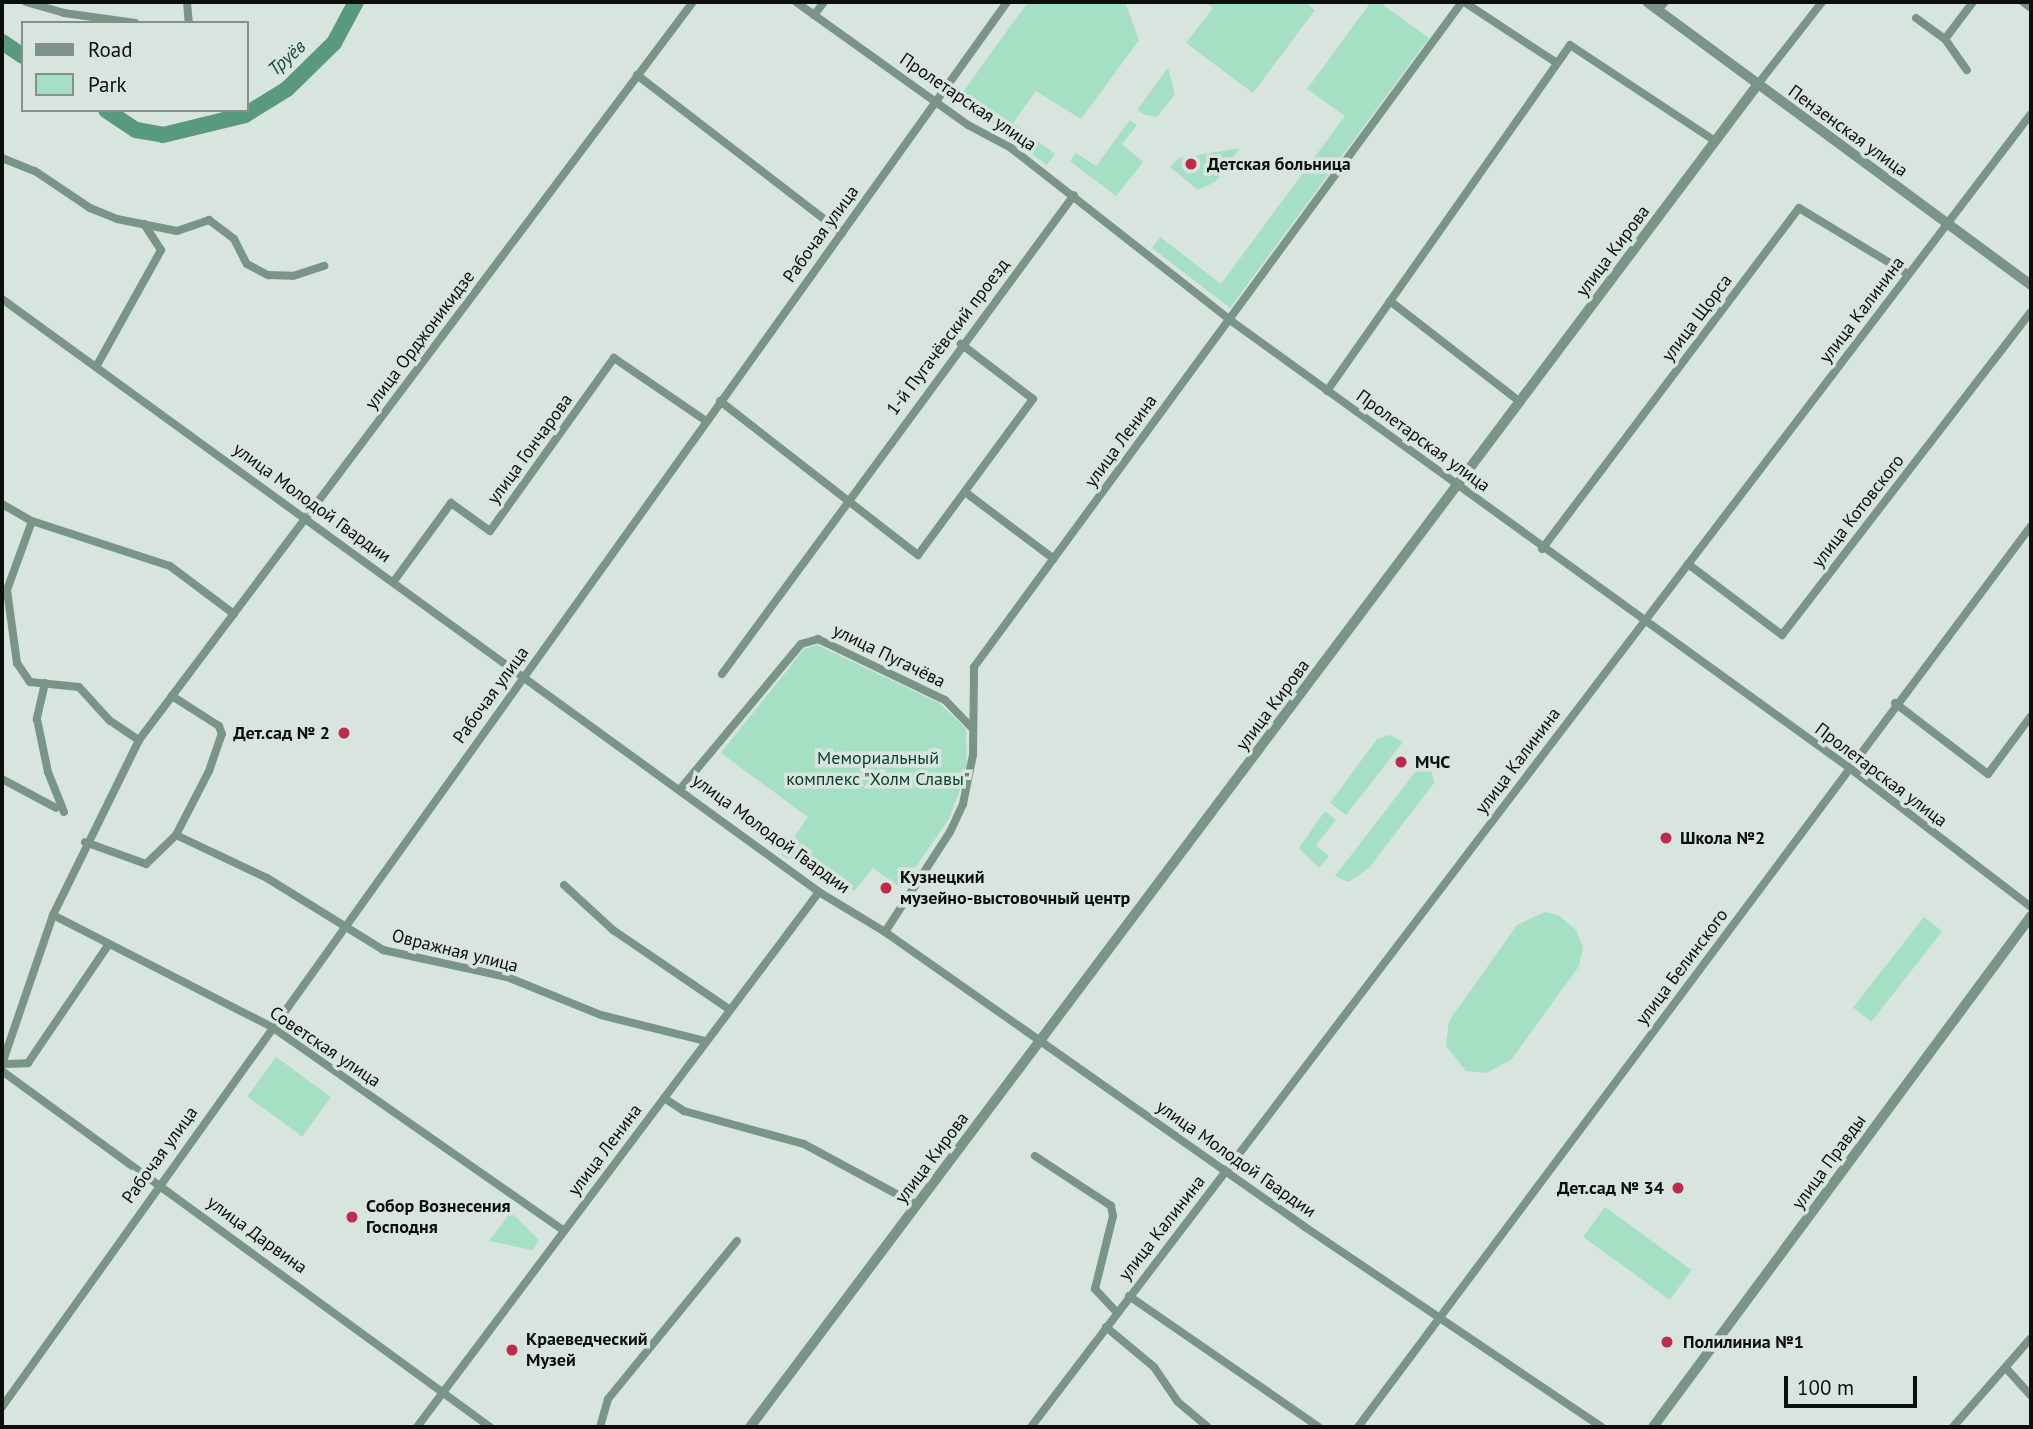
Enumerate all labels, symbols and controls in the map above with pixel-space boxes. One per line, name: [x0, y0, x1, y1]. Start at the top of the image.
legend: [21, 21, 248, 112]
water label: Труёв: [263, 35, 311, 81]
text: Road: [88, 36, 132, 63]
street label: Пролетарская улица: [896, 48, 1040, 156]
text: Park: [88, 71, 127, 98]
street label: Пензенская улица: [1784, 80, 1912, 182]
place label: Детская больница: [1207, 153, 1351, 175]
marker: Детская больница: [1181, 154, 1201, 174]
street label: Рабочая улица: [779, 181, 863, 287]
street label: улица Кирова: [1572, 201, 1654, 301]
street label: улица Калинина: [1815, 253, 1909, 367]
street label: 1-й Пугачёвский проезд: [882, 254, 1014, 420]
street label: улица Орджоникидзе: [361, 266, 479, 414]
street label: улица Щорса: [1657, 270, 1737, 366]
street label: Пролетарская улица: [1352, 385, 1494, 497]
street label: улица Гончарова: [483, 390, 577, 508]
street label: улица Ленина: [1080, 390, 1162, 492]
street label: улица Молодой Гвардии: [229, 438, 395, 568]
street label: улица Котовского: [1807, 450, 1909, 572]
street label: улица Пугачёва: [829, 619, 949, 693]
street label: Рабочая улица: [449, 642, 533, 748]
street label: улица Кирова: [1232, 655, 1314, 755]
street label: улица Калинина: [1471, 704, 1565, 818]
street label: Пролетарская улица: [1811, 718, 1951, 832]
place label: Дет.сад № 2: [233, 722, 330, 744]
marker: Дет.сад № 2: [336, 725, 352, 741]
park label: Мемориальный комплекс "Холм Славы": [786, 748, 970, 790]
place label: МЧС: [1415, 751, 1450, 773]
marker: МЧС: [1393, 754, 1409, 770]
street label: улица Молодой Гвардии: [688, 769, 854, 899]
place label: Школа №2: [1680, 827, 1765, 849]
marker: Школа №2: [1658, 830, 1674, 846]
place label: Кузнецкий музейно-выстовочный центр: [900, 867, 1130, 910]
marker: Кузнецкий музейно-выстовочный центр: [878, 880, 894, 896]
street label: улица Белинского: [1631, 905, 1733, 1029]
street label: Овражная улица: [389, 925, 521, 977]
street label: Советская улица: [265, 1002, 385, 1092]
street label: улица Молодой Гвардии: [1152, 1096, 1320, 1222]
street label: улица Ленина: [564, 1100, 646, 1200]
street label: Рабочая улица: [118, 1102, 202, 1208]
street label: улица Кирова: [891, 1108, 973, 1208]
street label: улица Правды: [1787, 1110, 1871, 1214]
street label: улица Калинина: [1114, 1171, 1210, 1285]
place label: Дет.сад № 34: [1557, 1177, 1664, 1199]
marker: Дет.сад № 34: [1670, 1180, 1686, 1196]
street label: улица Дарвина: [203, 1191, 311, 1279]
place label: Собор Вознесения Господня: [366, 1196, 511, 1238]
marker: Собор Вознесения Господня: [344, 1209, 360, 1225]
place label: Краеведческий Музей: [526, 1329, 648, 1372]
place label: Полилиниа №1: [1683, 1331, 1804, 1353]
marker: Полилиниа №1: [1657, 1332, 1677, 1352]
marker: Краеведческий Музей: [504, 1342, 520, 1358]
scale bar: [1788, 1362, 1921, 1406]
text: 100 m: [1797, 1374, 1854, 1401]

